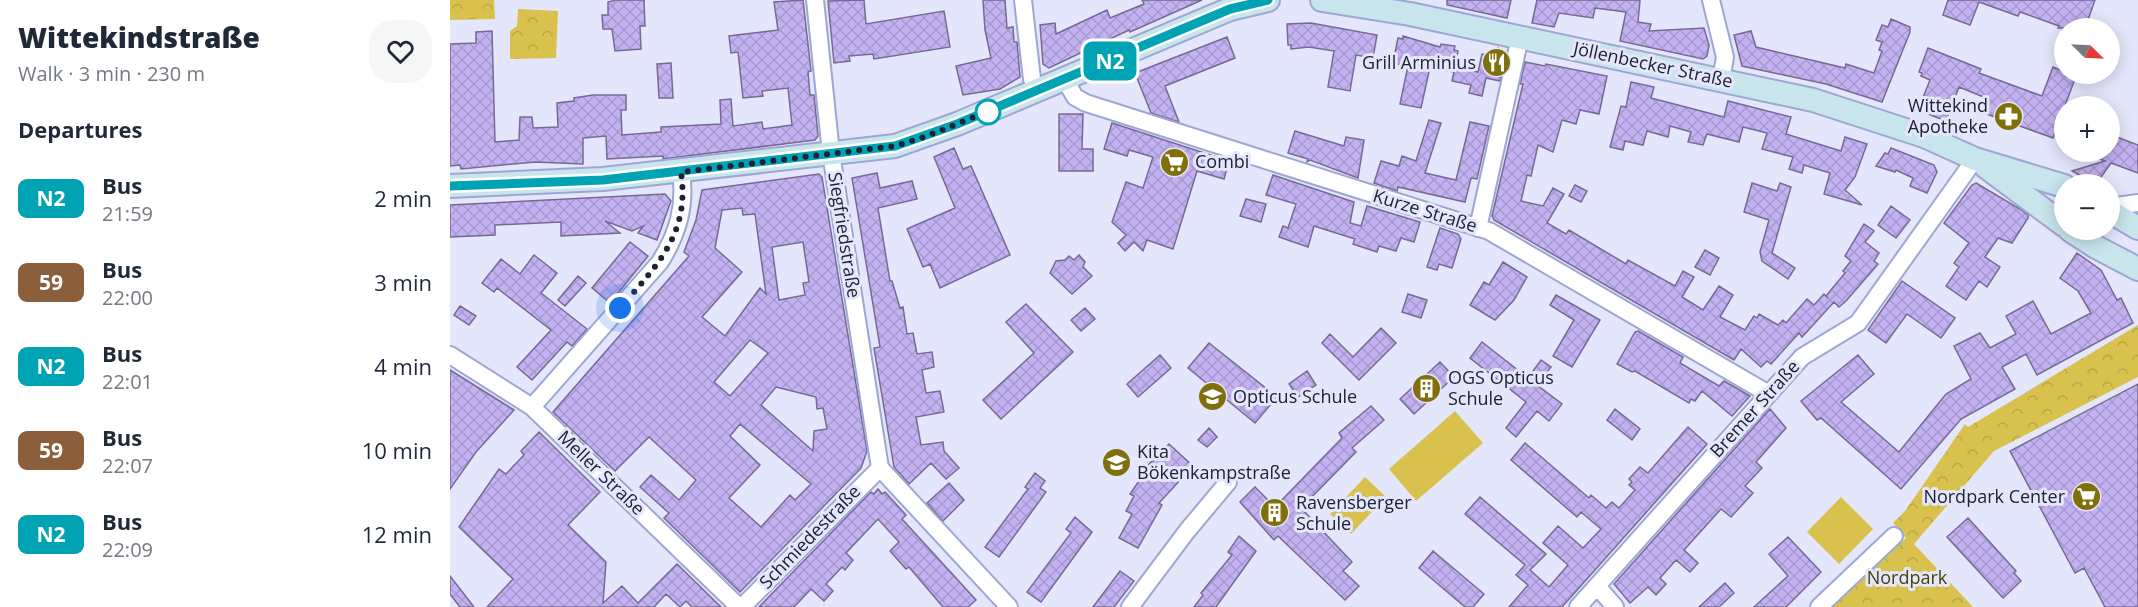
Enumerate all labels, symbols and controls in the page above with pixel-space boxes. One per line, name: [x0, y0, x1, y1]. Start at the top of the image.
text: Wittekindstraße: [18, 18, 260, 56]
north arrow: [2054, 18, 2120, 84]
map controls: [2054, 18, 2120, 240]
button: heart: [369, 20, 432, 83]
street label: Jöllenbecker Straße: [1569, 35, 1735, 93]
line badge: N2: [1083, 42, 1137, 80]
text: N2: [1095, 47, 1125, 75]
restaurant icon: Grill Arminius: [1481, 47, 1513, 79]
place label: Grill Arminius: [1362, 50, 1476, 74]
text: Walk · 3 min · 230 m: [18, 60, 205, 87]
place label: Wittekind Apotheke: [1908, 93, 1988, 138]
button: +: [2054, 96, 2120, 162]
unlabelled marker: [975, 99, 1001, 125]
pharmacy icon: Wittekind Apotheke: [1993, 100, 2025, 132]
text: Departures: [18, 114, 142, 144]
supermarket icon: Combi: [1158, 146, 1190, 178]
place label: Combi: [1195, 149, 1249, 173]
text: Bus: [102, 170, 142, 200]
street label: Siegfriedstraße: [823, 170, 867, 299]
button: −: [2054, 174, 2120, 240]
text: 2 min: [374, 183, 432, 213]
street label: Kurze Straße: [1370, 183, 1480, 237]
text: N2: [36, 184, 66, 212]
text: 21:59: [102, 200, 153, 227]
text: Bus: [102, 254, 142, 284]
text: 3 min: [374, 267, 432, 297]
text: 59: [39, 268, 63, 296]
text: 22:00: [102, 284, 153, 311]
your location: [605, 293, 635, 323]
text: Bus: [102, 338, 142, 368]
text: 4 min: [374, 351, 432, 381]
text: N2: [36, 352, 66, 380]
street label: Bremer Straße: [1704, 355, 1804, 462]
place label: OGS Opticus Schule: [1448, 365, 1554, 410]
text: 22:01: [102, 368, 153, 395]
building icon: OGS Opticus Schule: [1411, 372, 1443, 404]
school or university icon: Opticus Schule: [1196, 381, 1228, 413]
place label: Opticus Schule: [1233, 384, 1357, 408]
text: Bus: [102, 422, 142, 452]
street label: Meller Straße: [553, 425, 650, 520]
text: 10 min: [362, 435, 432, 465]
text: 59: [39, 436, 63, 464]
place label: Kita Bökenkampstraße: [1137, 439, 1291, 484]
school or university icon: Kita Bökenkampstraße: [1100, 446, 1132, 478]
text: 22:07: [102, 452, 153, 479]
street label: Schmiedestraße: [754, 479, 865, 593]
supermarket icon: Nordpark Center: [2070, 481, 2102, 513]
place label: Nordpark Center: [1923, 484, 2066, 508]
place label: Ravensberger Schule: [1296, 490, 1412, 535]
building icon: Ravensberger Schule: [1259, 497, 1291, 529]
text: Bus: [102, 506, 142, 536]
text: 12 min: [362, 519, 432, 549]
text: N2: [36, 520, 66, 548]
text: 22:09: [102, 536, 153, 563]
park label: Nordpark: [1867, 565, 1948, 589]

